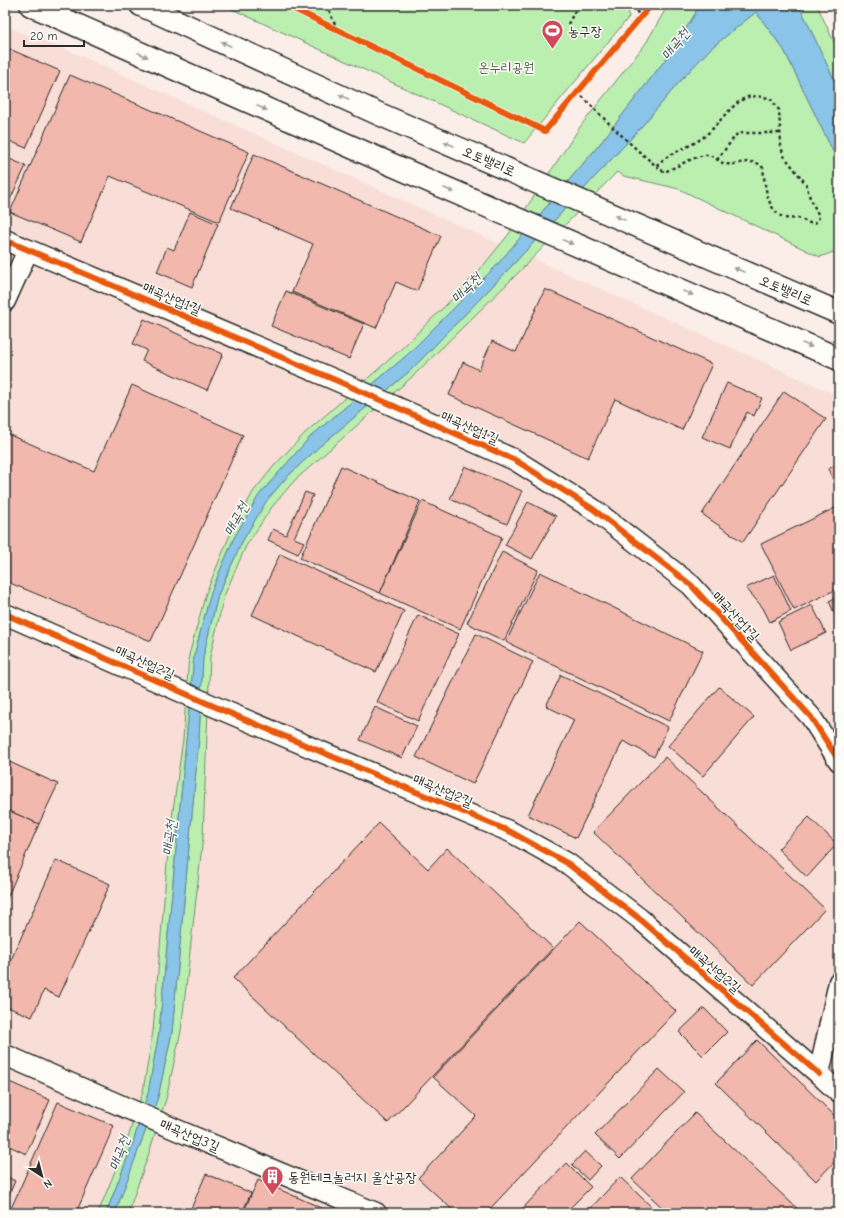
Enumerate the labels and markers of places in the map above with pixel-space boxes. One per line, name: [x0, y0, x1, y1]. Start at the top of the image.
sports icon: 농구장: [539, 18, 565, 51]
place label: 농구장: [568, 23, 603, 40]
building icon: 동원테크놀러지 울산공장: [260, 1164, 286, 1197]
place label: 동원테크놀러지 울산공장: [288, 1169, 417, 1186]

